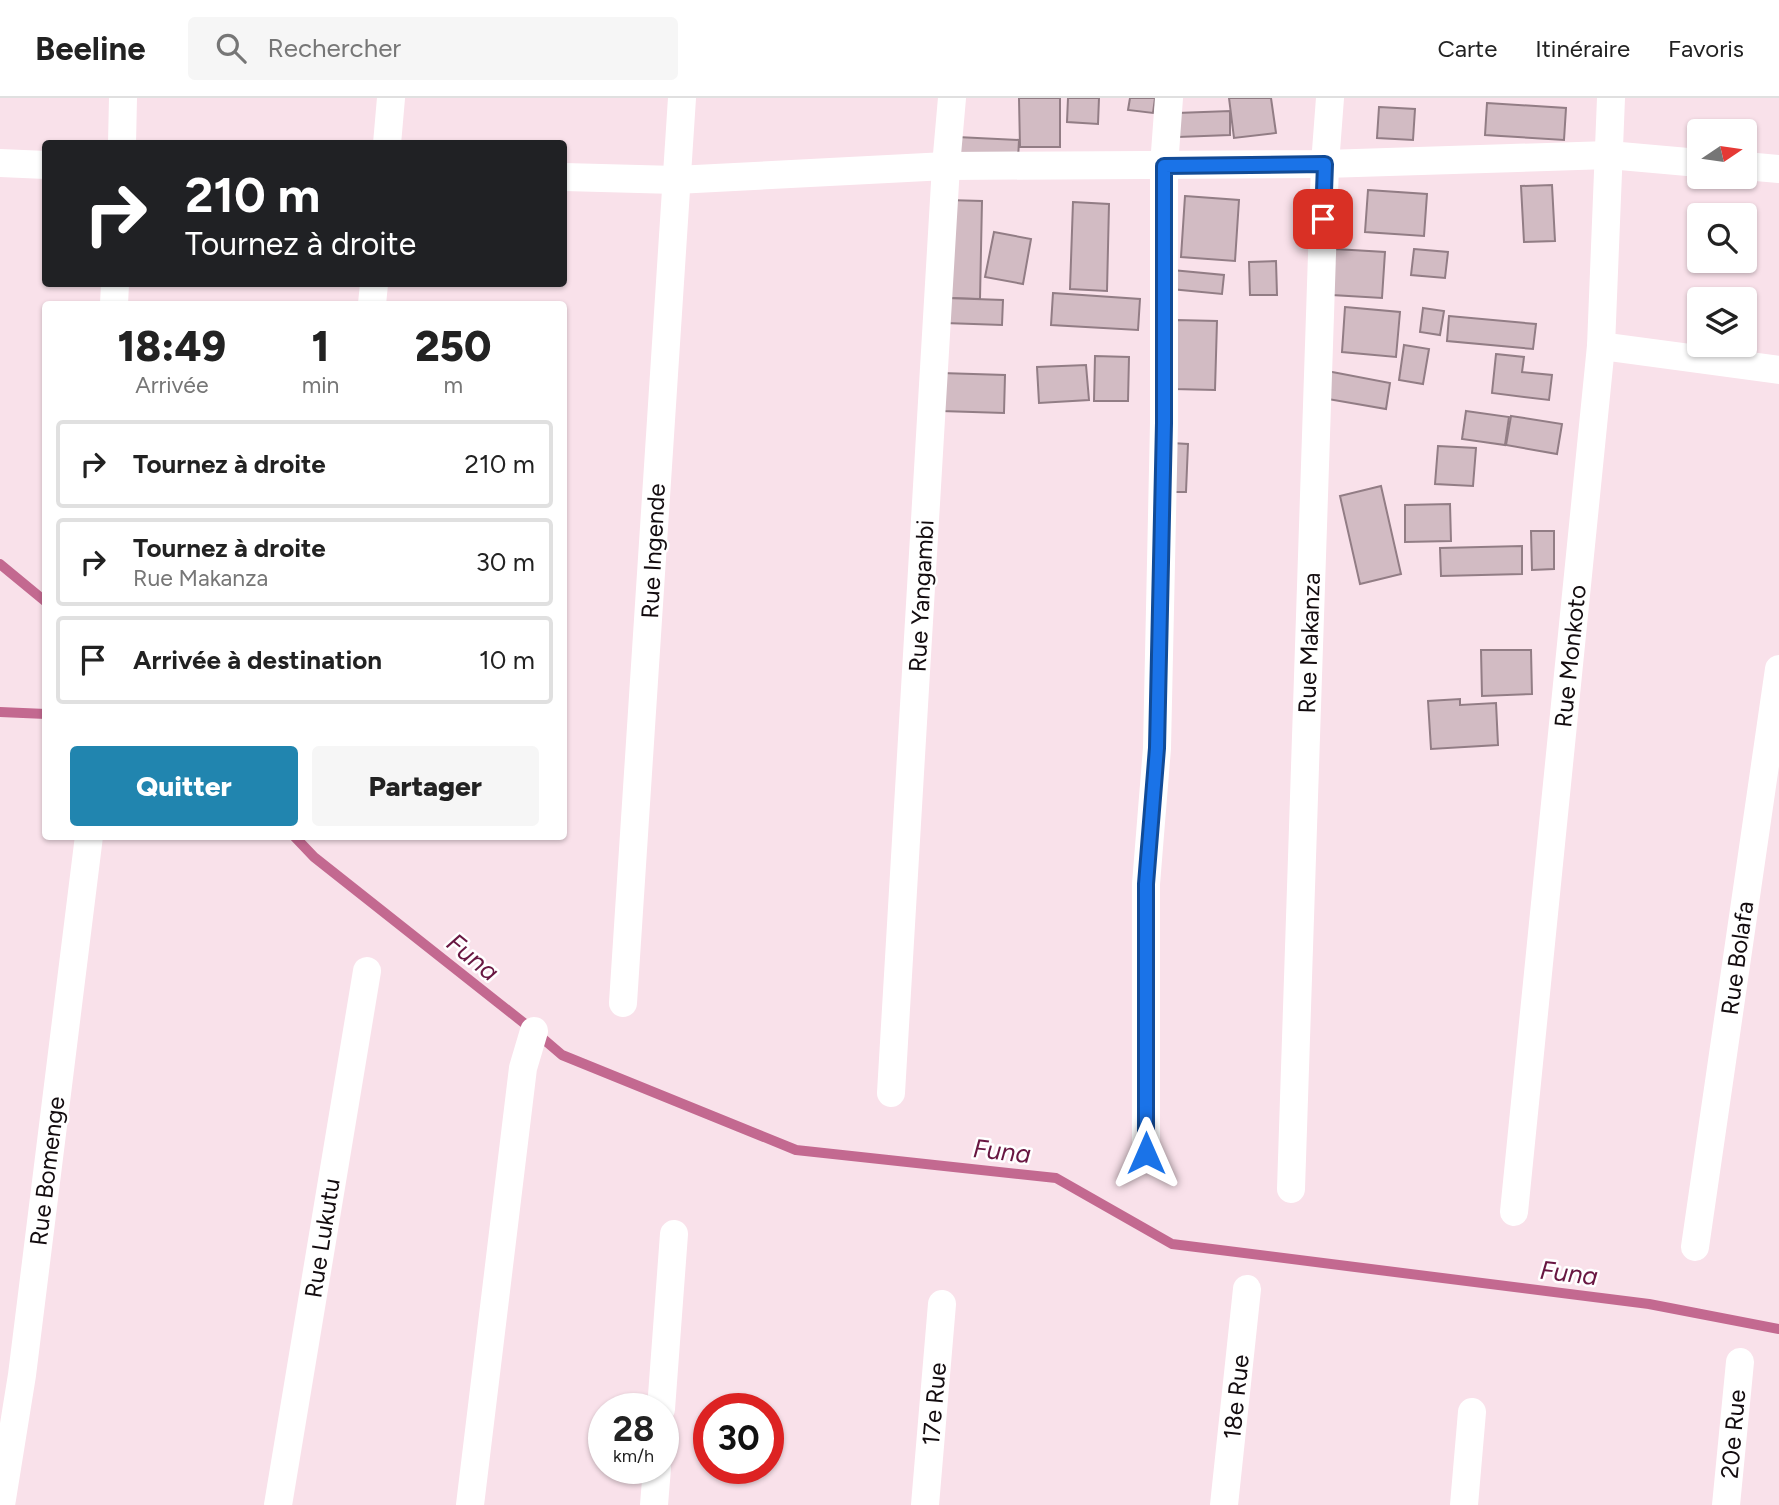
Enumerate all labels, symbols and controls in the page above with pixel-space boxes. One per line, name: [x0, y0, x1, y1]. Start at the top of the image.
search box: [188, 17, 678, 80]
text: Beeline: [35, 29, 146, 68]
icon: search: [212, 29, 250, 67]
text: Rechercher: [268, 32, 401, 64]
text: Carte: [1437, 34, 1497, 63]
text: Itinéraire: [1535, 34, 1630, 63]
text: Favoris: [1668, 34, 1744, 63]
north arrow: [1687, 119, 1757, 189]
map controls: [1687, 119, 1757, 357]
text: 210 m: [185, 165, 320, 224]
icon: right: [70, 168, 161, 259]
pin: [1293, 189, 1353, 249]
icon: arrive: [1304, 200, 1342, 238]
button: search: [1687, 203, 1757, 273]
text: Tournez à droite: [185, 225, 416, 263]
button: layers: [1687, 287, 1757, 357]
text: 18:49: [118, 321, 226, 372]
text: 1: [312, 321, 329, 372]
text: 250: [415, 321, 491, 372]
text: Arrivée: [135, 371, 208, 399]
text: min: [302, 371, 339, 399]
text: m: [443, 371, 463, 399]
icon: right: [74, 445, 112, 483]
text: Tournez à droite: [133, 448, 326, 480]
text: 210 m: [465, 448, 535, 480]
street label: Rue Ingende: [635, 483, 671, 619]
street label: Rue Yangambi: [903, 519, 939, 673]
text: Tournez à droite: [133, 532, 326, 564]
icon: right: [74, 543, 112, 581]
text: 30 m: [476, 546, 535, 578]
text: Rue Makanza: [133, 564, 268, 592]
street label: Rue Makanza: [1292, 572, 1326, 714]
street label: Rue Monkoto: [1548, 583, 1592, 729]
icon: arrive: [74, 641, 112, 679]
text: Arrivée à destination: [133, 644, 382, 676]
text: 10 m: [479, 644, 535, 676]
button: Quitter: [70, 746, 298, 826]
button: Partager: [312, 746, 539, 826]
street label: Rue Bolafa: [1715, 899, 1759, 1017]
water label: Funa: [440, 926, 506, 988]
street label: Rue Bomenge: [23, 1095, 71, 1247]
position arrow: [1109, 1116, 1183, 1190]
water label: Funa: [971, 1132, 1033, 1170]
street label: Rue Lukutu: [298, 1176, 346, 1300]
water label: Funa: [1538, 1254, 1600, 1292]
street label: 18e Rue: [1217, 1353, 1255, 1441]
street label: 17e Rue: [916, 1361, 952, 1447]
street label: 20e Rue: [1715, 1388, 1751, 1480]
speed limit sign: 30: [693, 1393, 784, 1484]
text: 28: [613, 1408, 654, 1450]
text: km/h: [613, 1445, 654, 1467]

